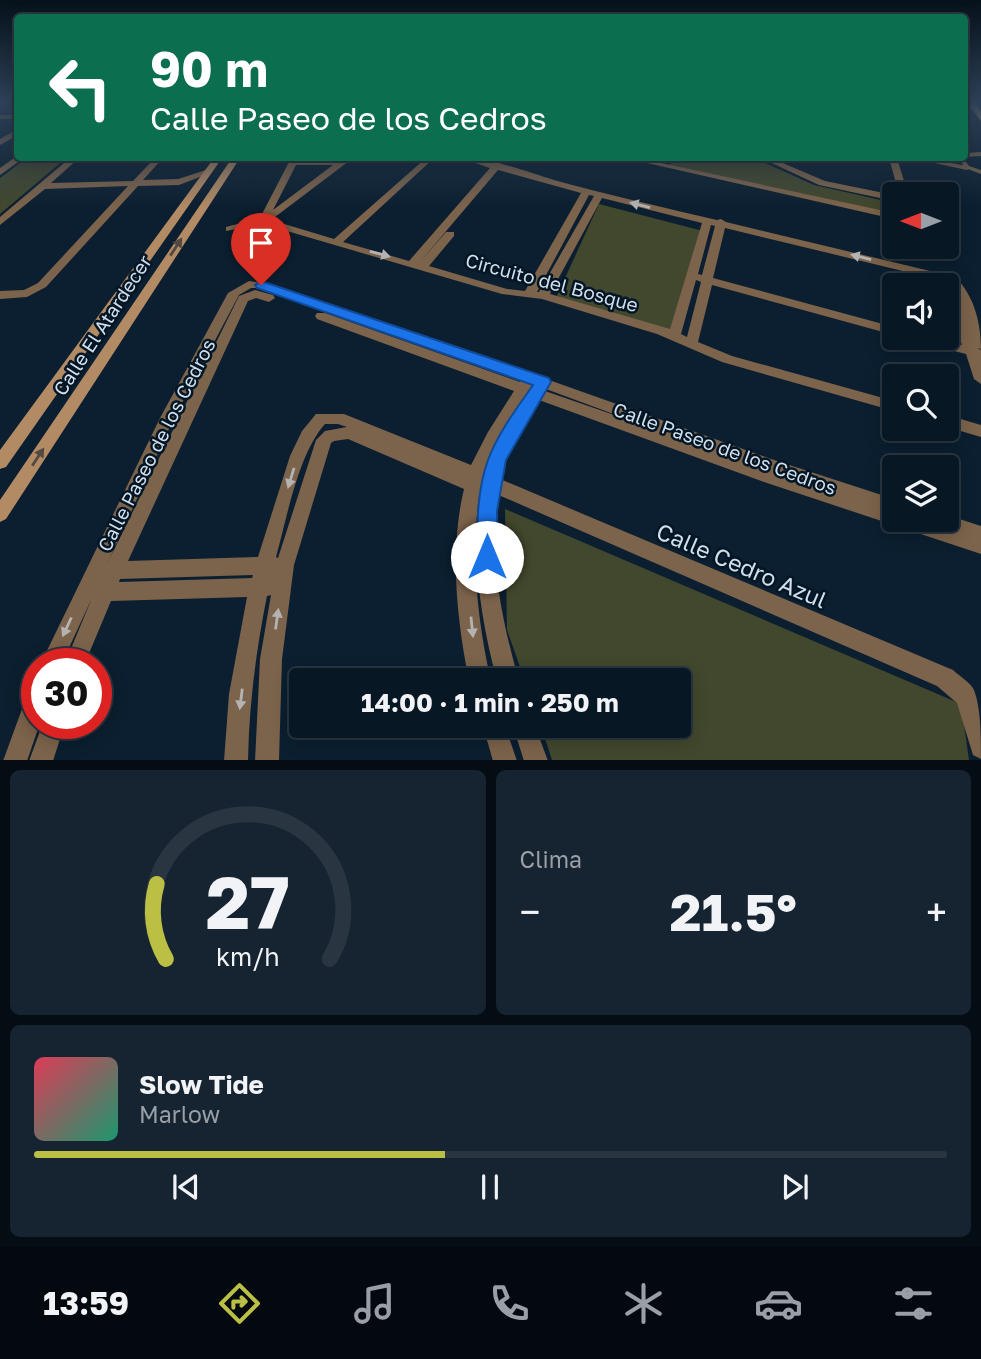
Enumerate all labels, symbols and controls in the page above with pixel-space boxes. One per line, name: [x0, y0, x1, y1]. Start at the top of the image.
text: 90 m: [150, 39, 268, 98]
icon: left: [35, 42, 126, 133]
text: Calle Paseo de los Cedros: [150, 99, 547, 137]
north arrow: [882, 182, 959, 259]
map controls: [882, 182, 959, 532]
one-way arrow: [629, 199, 651, 210]
pin: [231, 213, 291, 285]
icon: arrive: [242, 224, 280, 262]
one-way arrow: [170, 237, 183, 256]
street label: Circuito del Bosque: [463, 248, 641, 316]
one-way arrow: [369, 249, 391, 260]
street label: Calle El Atardecer: [48, 250, 156, 400]
one-way arrow: [850, 251, 872, 262]
button: sound: [882, 273, 959, 350]
street label: Calle Paseo de los Cedros: [92, 335, 220, 555]
button: search: [882, 364, 959, 441]
street label: Calle Paseo de los Cedros: [610, 397, 840, 499]
one-way arrow: [31, 447, 44, 467]
button: layers: [882, 455, 959, 532]
one-way arrow: [285, 468, 296, 489]
street label: Calle Cedro Azul: [653, 517, 831, 613]
position arrow: [450, 520, 524, 594]
one-way arrow: [271, 608, 282, 630]
one-way arrow: [61, 616, 72, 637]
one-way arrow: [466, 616, 477, 638]
speed limit sign: 30: [21, 648, 112, 739]
text: 14:00 · 1 min · 250 m: [361, 687, 619, 718]
one-way arrow: [235, 689, 246, 711]
text: Clima: [520, 845, 582, 873]
text: 27: [206, 858, 290, 945]
text: 21.5°: [670, 880, 797, 942]
text: −: [520, 889, 540, 934]
text: +: [926, 889, 947, 934]
text: km/h: [216, 940, 280, 971]
text: Slow Tide: [139, 1069, 264, 1100]
text: Marlow: [139, 1100, 220, 1128]
icon: previous: [167, 1168, 205, 1206]
icon: pause: [471, 1168, 509, 1206]
icon: next: [776, 1168, 814, 1206]
icon: directions: [215, 1279, 264, 1328]
icon: music: [350, 1279, 399, 1328]
icon: phone: [485, 1279, 534, 1328]
icon: climate: [619, 1279, 668, 1328]
icon: car: [754, 1279, 803, 1328]
icon: filters: [889, 1279, 938, 1328]
text: 13:59: [43, 1284, 129, 1322]

